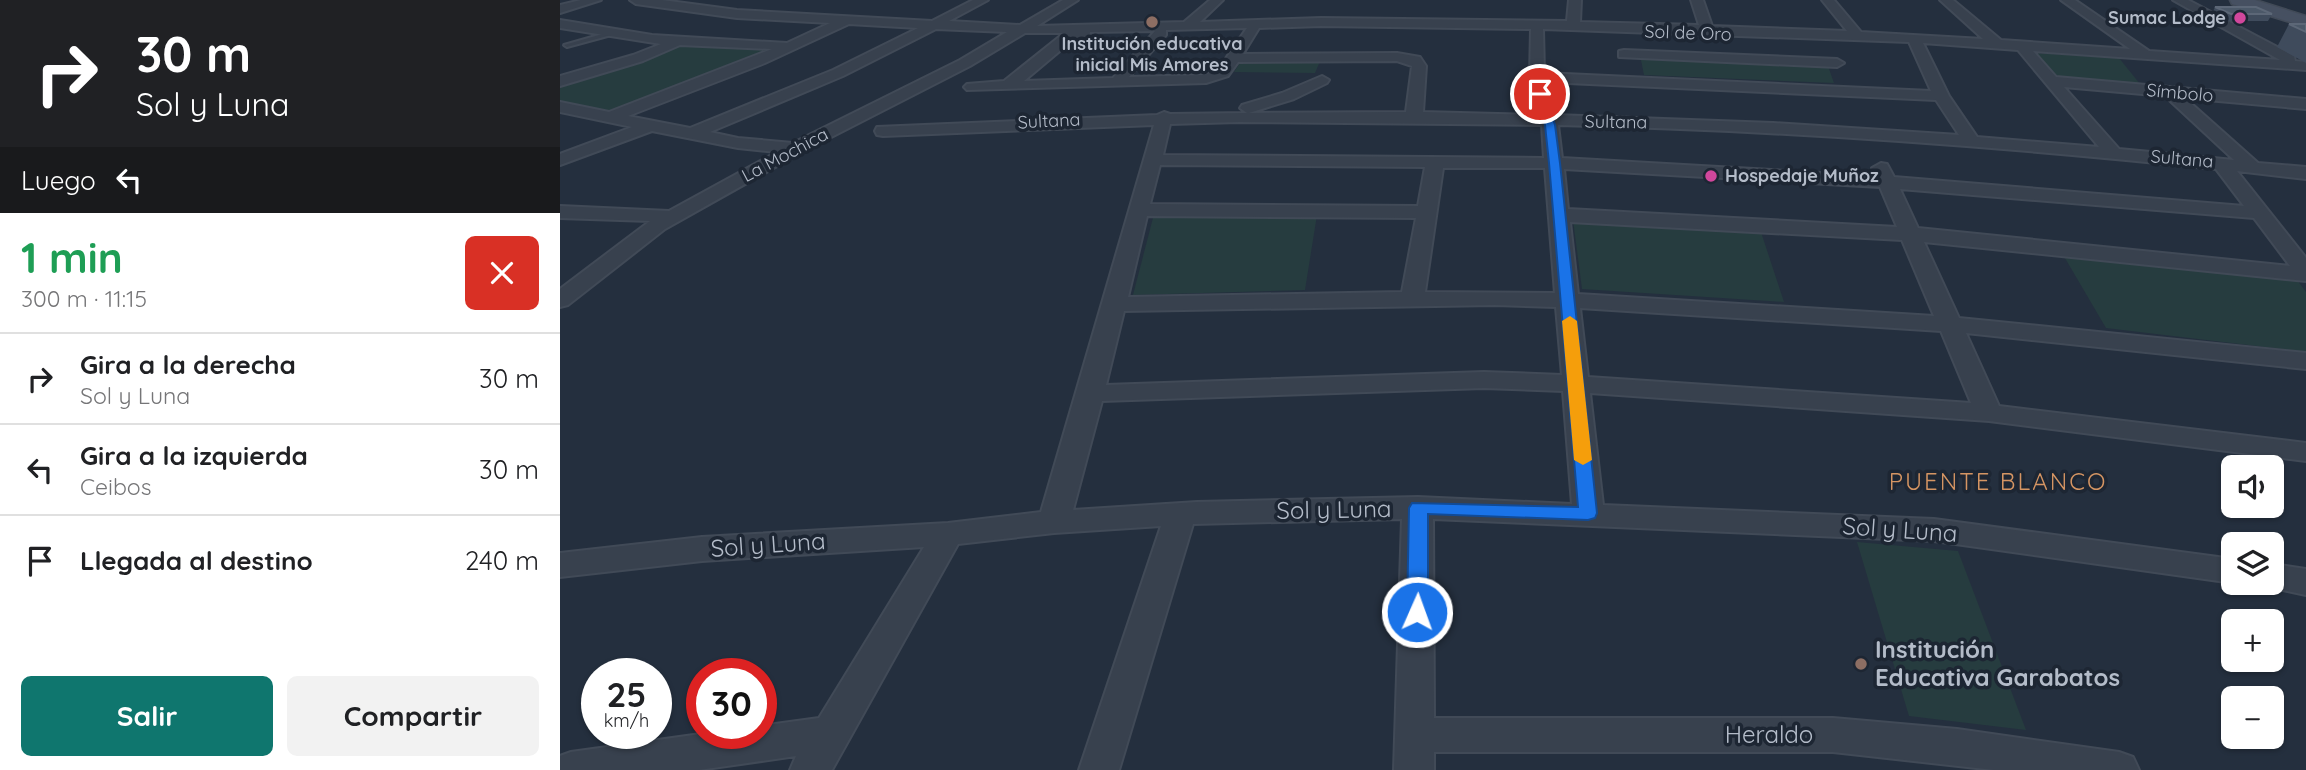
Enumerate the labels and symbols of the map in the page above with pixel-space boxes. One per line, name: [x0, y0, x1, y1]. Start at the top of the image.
place label: Sumac Lodge: [2108, 6, 2226, 29]
marker: Sumac Lodge: [2232, 10, 2248, 26]
marker: Institución educativa inicial Mis Amores: [1144, 14, 1160, 30]
street label: Sol de Oro: [1644, 19, 1732, 46]
place label: Institución educativa inicial Mis Amores: [1062, 32, 1242, 76]
pin: [1510, 64, 1570, 124]
street label: Símbolo: [2146, 78, 2214, 107]
street label: Sultana: [1017, 107, 1081, 134]
street label: Sultana: [1584, 109, 1648, 134]
street label: La Mochica: [738, 122, 832, 187]
street label: Sultana: [2150, 144, 2214, 173]
place label: Hospedaje Muñoz: [1725, 164, 1879, 187]
marker: Hospedaje Muñoz: [1703, 168, 1719, 184]
district label: PUENTE BLANCO: [1889, 466, 2107, 496]
street label: Sol y Luna: [1276, 493, 1392, 525]
street label: Sol y Luna: [1842, 510, 1959, 548]
street label: Sol y Luna: [709, 525, 826, 563]
position arrow: [1380, 575, 1454, 649]
place label: Institución Educativa Garabatos: [1875, 634, 2120, 692]
marker: Institución Educativa Garabatos: [1853, 656, 1869, 672]
speed limit sign: 30: [686, 658, 777, 749]
street label: Heraldo: [1725, 719, 1813, 749]

